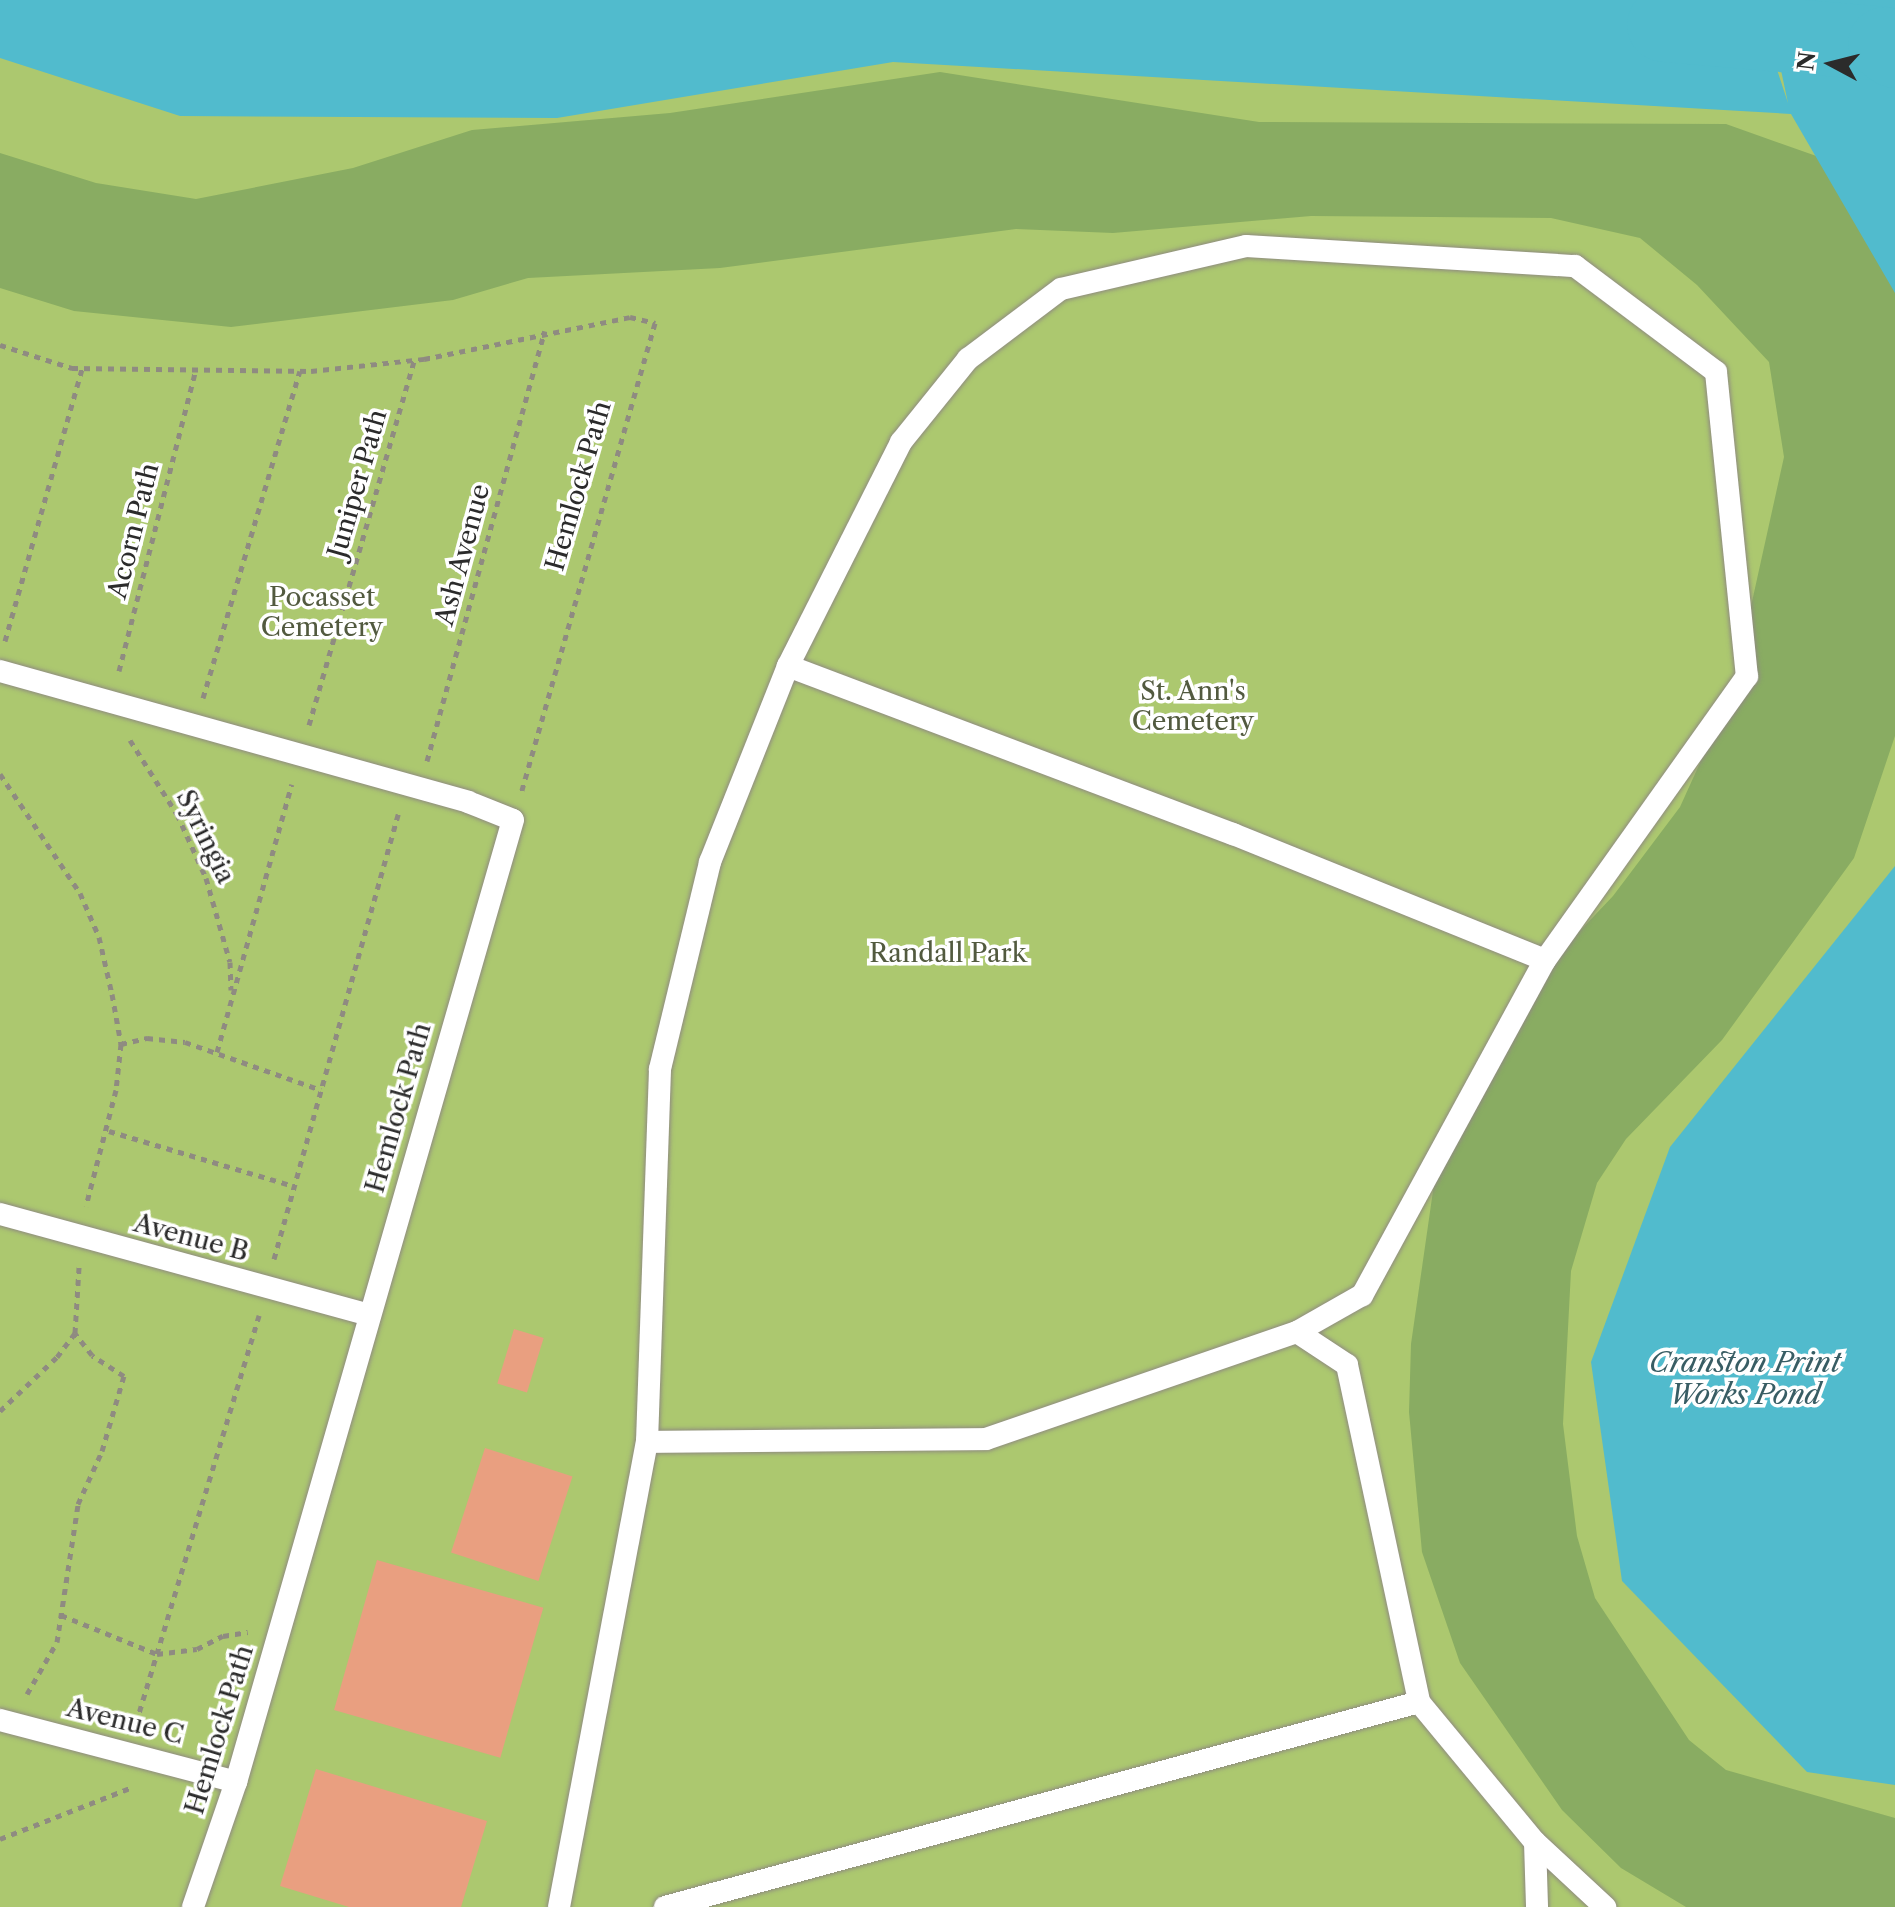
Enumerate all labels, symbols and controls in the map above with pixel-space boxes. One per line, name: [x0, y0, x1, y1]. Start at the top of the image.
north arrow: [1791, 24, 1871, 104]
text: N: [1792, 50, 1821, 72]
street label: Hemlock Path: [540, 397, 618, 575]
street label: Juniper Path: [322, 406, 394, 562]
street label: Acorn Path: [102, 460, 166, 602]
street label: Ash Avenue: [429, 480, 497, 630]
park label: Pocasset Cemetery: [261, 582, 383, 644]
park label: St. Ann's Cemetery: [1132, 676, 1254, 738]
street label: Syringia: [169, 785, 241, 889]
park label: Randall Park: [869, 938, 1027, 970]
street label: Hemlock Path: [360, 1019, 438, 1197]
street label: Avenue B: [130, 1208, 252, 1268]
water label: Cranston Print Works Pond: [1649, 1345, 1841, 1411]
street label: Hemlock Path: [179, 1641, 261, 1819]
street label: Avenue C: [63, 1692, 187, 1752]

